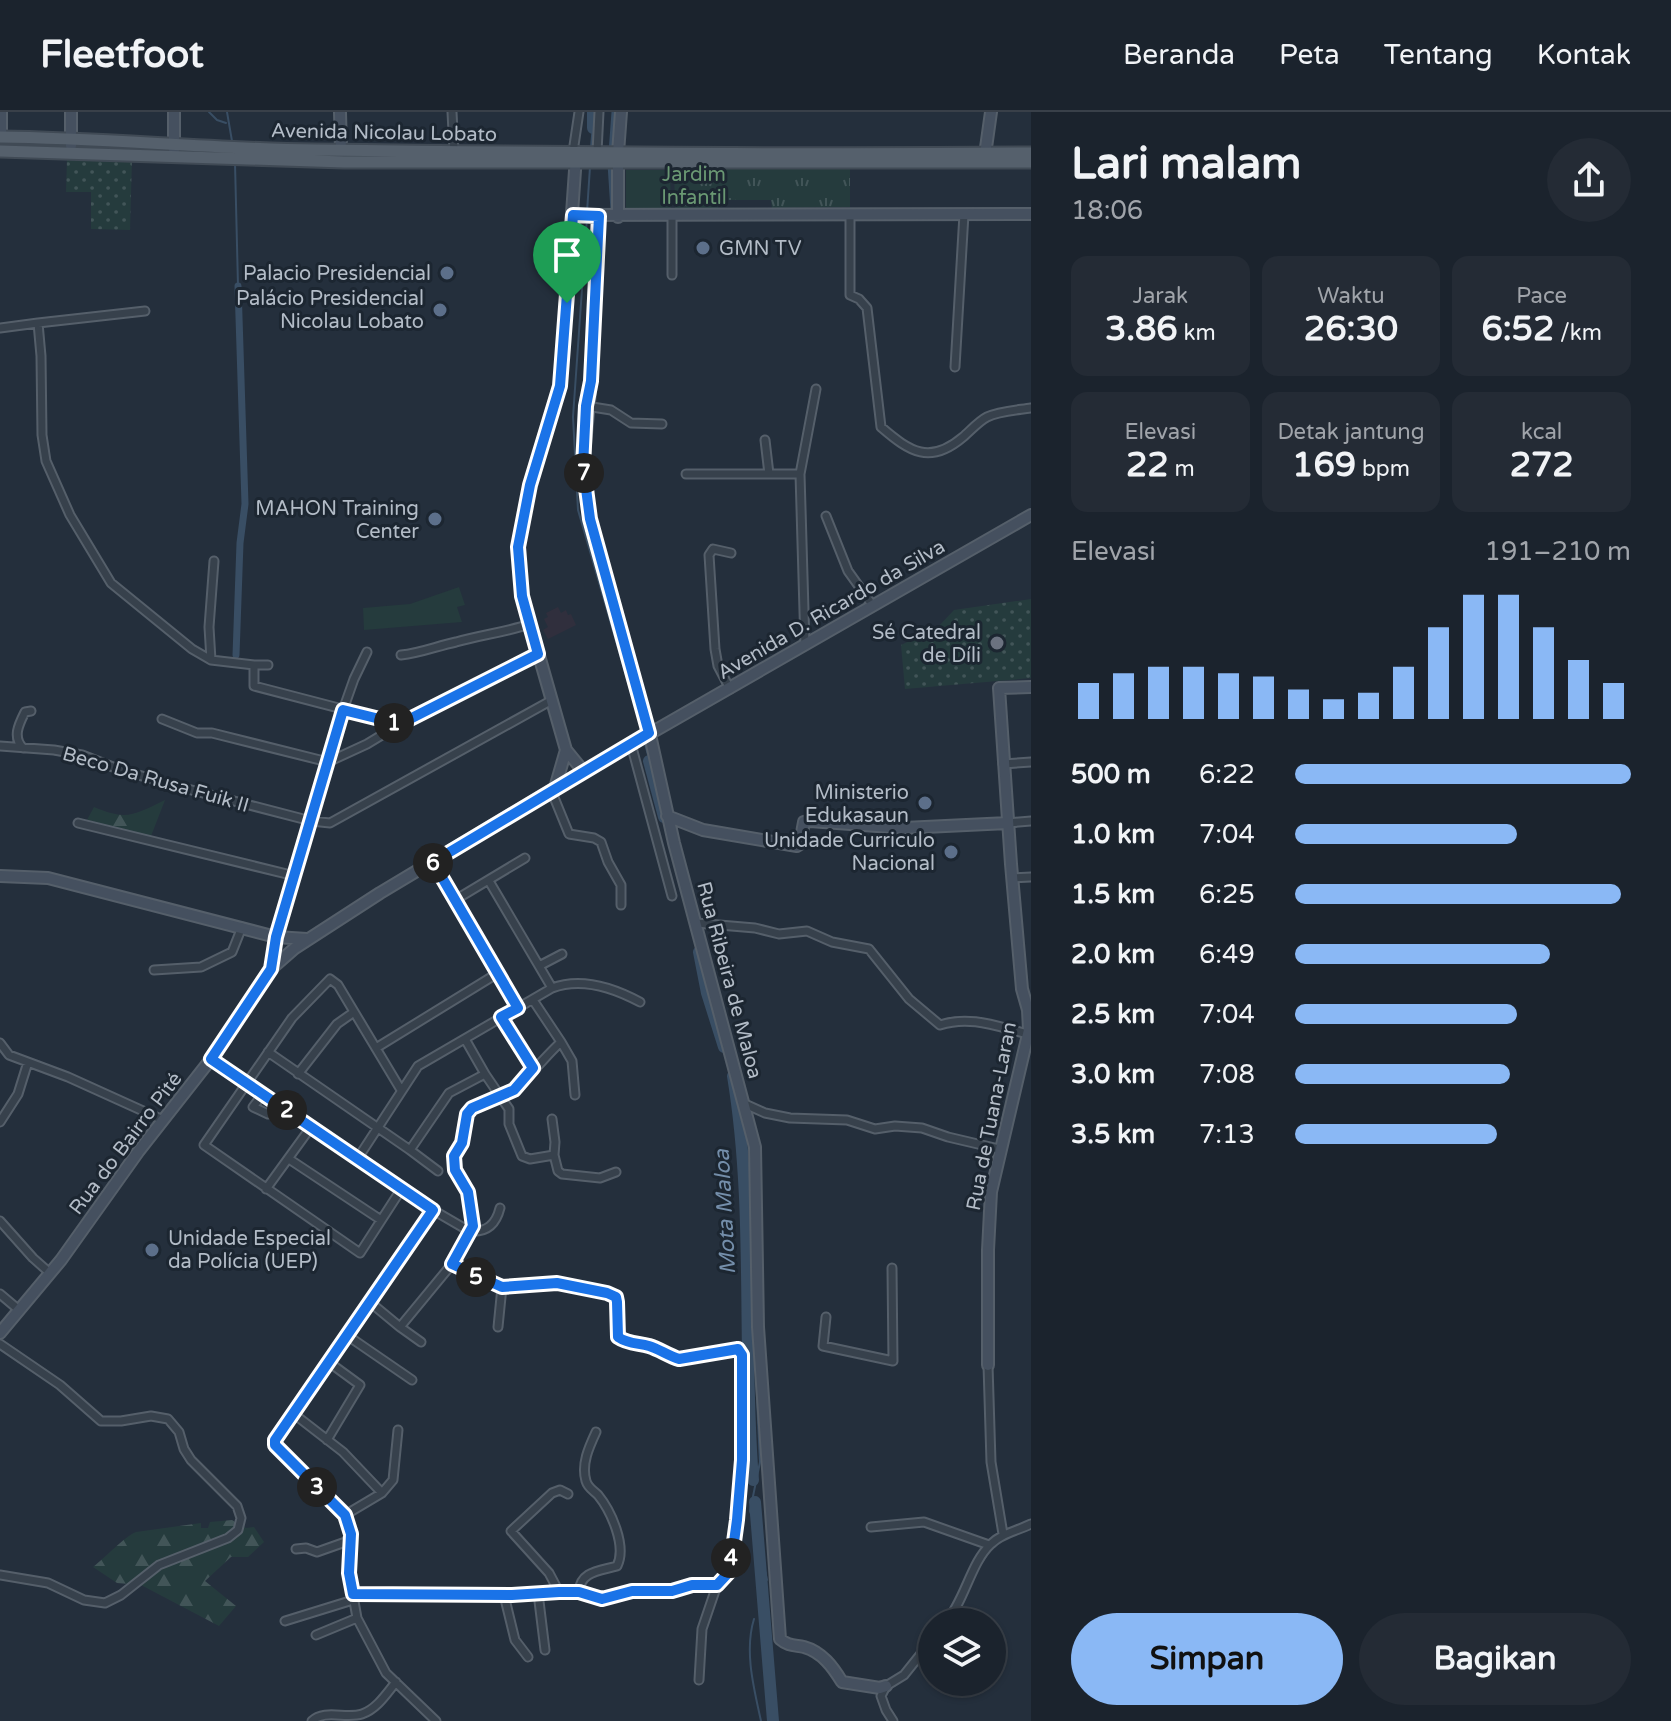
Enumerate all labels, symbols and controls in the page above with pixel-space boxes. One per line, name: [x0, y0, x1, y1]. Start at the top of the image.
text: Fleetfoot: [40, 32, 204, 78]
text: Beranda: [1123, 38, 1235, 72]
text: Peta: [1279, 38, 1340, 72]
text: Tentang: [1384, 38, 1493, 72]
text: Kontak: [1537, 38, 1631, 72]
street label: Avenida Nicolau Lobato: [271, 119, 497, 147]
text: Lari malam: [1071, 138, 1302, 191]
button: share: [1547, 138, 1631, 222]
park label: Jardim Infantil: [661, 163, 727, 210]
text: 18:06: [1071, 195, 1143, 226]
pin: [533, 221, 601, 303]
icon: arrive: [545, 233, 589, 277]
place label: GMN TV: [719, 237, 802, 261]
marker: GMN TV: [694, 239, 712, 257]
place label: Palacio Presidencial: [243, 262, 431, 286]
marker: Palacio Presidencial: [438, 264, 456, 282]
text: Jarak: [1133, 283, 1188, 309]
text: Waktu: [1317, 283, 1385, 309]
text: Pace: [1516, 283, 1567, 309]
place label: Palácio Presidencial Nicolau Lobato: [236, 287, 424, 334]
marker: Palácio Presidencial Nicolau Lobato: [431, 301, 449, 319]
text: 3.86: [1105, 309, 1178, 350]
text: 26:30: [1304, 309, 1398, 350]
text: 6:52: [1481, 309, 1554, 350]
text: km: [1178, 320, 1216, 346]
text: /km: [1554, 320, 1602, 346]
text: Elevasi: [1124, 419, 1196, 445]
text: Detak jantung: [1277, 419, 1425, 445]
text: kcal: [1521, 419, 1562, 445]
text: 22: [1126, 445, 1169, 486]
text: 169: [1292, 445, 1356, 486]
text: 272: [1510, 445, 1574, 486]
pin: 7: [564, 453, 604, 493]
text: m: [1169, 456, 1195, 482]
text: bpm: [1356, 456, 1410, 482]
text: 7: [577, 460, 591, 486]
place label: MAHON Training Center: [255, 497, 419, 544]
marker: MAHON Training Center: [426, 510, 444, 528]
street label: Avenida D. Ricardo da Silva: [714, 535, 949, 685]
text: Elevasi: [1071, 536, 1156, 567]
text: 191–210 m: [1485, 536, 1631, 567]
place label: Sé Catedral de Díli: [872, 621, 981, 668]
marker: Sé Catedral de Díli: [988, 634, 1006, 652]
pin: 1: [374, 703, 414, 743]
text: 1: [387, 710, 401, 736]
street label: Beco Da Rusa Fuik II: [60, 742, 252, 818]
text: 500 m: [1071, 759, 1151, 790]
text: 6:22: [1199, 759, 1255, 790]
place label: Ministerio Edukasaun: [805, 781, 909, 828]
marker: Ministerio Edukasaun: [916, 794, 934, 812]
text: 1.0 km: [1071, 819, 1155, 850]
text: 7:04: [1199, 819, 1255, 850]
place label: Unidade Curriculo Nacional: [764, 829, 935, 876]
pin: 6: [413, 843, 453, 883]
marker: Unidade Curriculo Nacional: [942, 843, 960, 861]
text: 6: [426, 850, 440, 876]
street label: Rua Ribeira de Maloa: [691, 879, 767, 1081]
text: 1.5 km: [1071, 879, 1155, 910]
text: 6:25: [1199, 879, 1255, 910]
text: 2.0 km: [1071, 939, 1155, 970]
text: 6:49: [1199, 939, 1255, 970]
text: 2.5 km: [1071, 999, 1155, 1030]
text: 7:04: [1199, 999, 1255, 1030]
street label: Rua de Tuana-Laran: [962, 1020, 1022, 1213]
text: 3.0 km: [1071, 1059, 1155, 1090]
text: 7:08: [1199, 1059, 1255, 1090]
street label: Rua do Bairro Pité: [64, 1068, 187, 1220]
pin: 2: [267, 1090, 307, 1130]
text: 2: [280, 1097, 294, 1123]
text: 3.5 km: [1071, 1119, 1155, 1150]
text: 7:13: [1199, 1119, 1255, 1150]
water label: Mota Maloa: [709, 1148, 741, 1275]
place label: Unidade Especial da Polícia (UEP): [168, 1227, 331, 1274]
marker: Unidade Especial da Polícia (UEP): [143, 1241, 161, 1259]
pin: 5: [456, 1257, 496, 1297]
text: 5: [469, 1264, 483, 1290]
pin: 3: [297, 1467, 337, 1507]
text: 3: [310, 1474, 324, 1500]
pin: 4: [711, 1538, 751, 1578]
text: 4: [724, 1545, 738, 1571]
map controls: [918, 1608, 1006, 1696]
button: layers: [918, 1608, 1006, 1696]
button: Simpan: [1071, 1613, 1343, 1705]
button: Bagikan: [1359, 1613, 1631, 1705]

